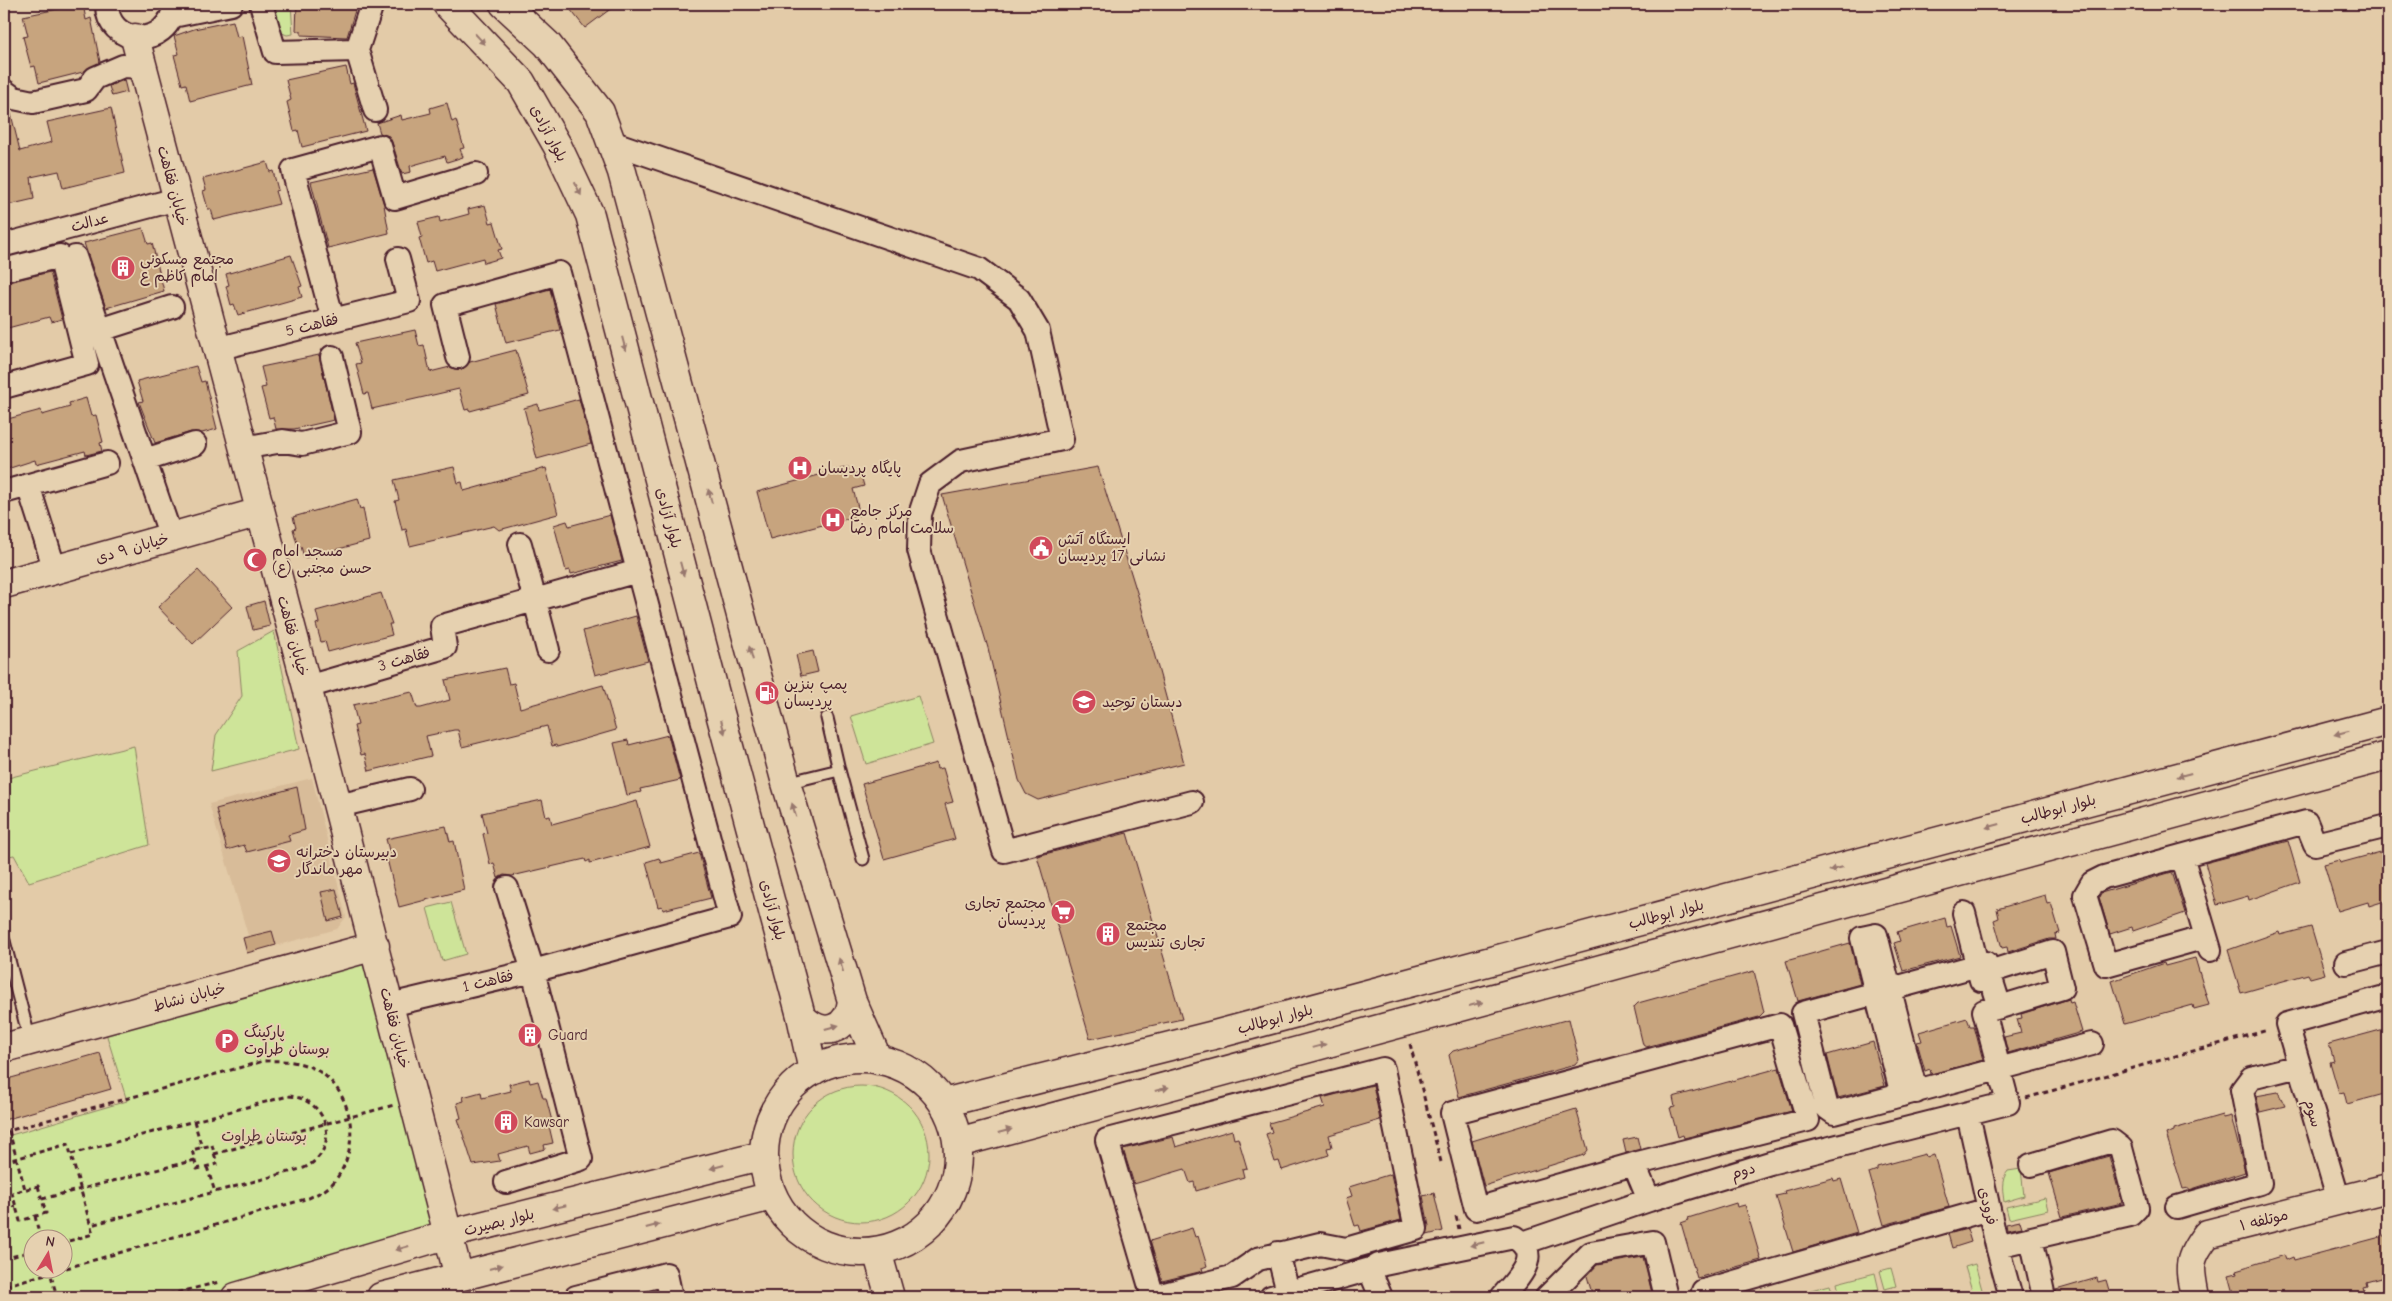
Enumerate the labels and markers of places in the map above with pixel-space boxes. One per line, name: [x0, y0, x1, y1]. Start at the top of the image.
place label: مجتمع مسکونی امام کاظم ع: [140, 250, 234, 288]
building icon: مجتمع مسکونی امام کاظم ع: [110, 255, 136, 281]
hospital icon: پایگاه پردیسان: [787, 455, 813, 481]
place label: پایگاه پردیسان: [818, 459, 901, 478]
place label: مرکز جامع سلامت امام رضا: [850, 502, 954, 539]
hospital icon: مرکز جامع سلامت امام رضا: [820, 507, 846, 533]
place label: ایستگاه آتش نشانی 17 پردیسان: [1058, 530, 1166, 566]
public building icon: ایستگاه آتش نشانی 17 پردیسان: [1028, 535, 1054, 561]
place label: مسجد امام حسن مجتبی (ع): [272, 542, 372, 578]
mosque icon: مسجد امام حسن مجتبی (ع): [242, 547, 268, 573]
place label: پمپ بنزین پردیسان: [784, 675, 847, 711]
fuel station icon: پمپ بنزین پردیسان: [754, 680, 780, 706]
school or university icon: دبستان توحید: [1071, 689, 1097, 715]
place label: دبستان توحید: [1102, 693, 1183, 711]
place label: دبیرستان دخترانه مهر ماندگار: [295, 843, 397, 878]
school or university icon: دبیرستان دخترانه مهر ماندگار: [266, 848, 292, 874]
place label: مجتمع تجاری پردیسان: [965, 894, 1046, 930]
supermarket icon: مجتمع تجاری پردیسان: [1050, 899, 1076, 925]
place label: مجتمع تجاری تندیس: [1126, 916, 1206, 951]
building icon: مجتمع تجاری تندیس: [1095, 921, 1121, 947]
building icon: Guard: [517, 1022, 543, 1048]
place label: پارکینگ بوستان طراوت: [244, 1023, 330, 1058]
place label: Guard: [548, 1026, 588, 1044]
parking icon: پارکینگ بوستان طراوت: [214, 1028, 240, 1054]
building icon: Kawsar: [493, 1109, 519, 1135]
place label: Kawsar: [524, 1113, 569, 1131]

